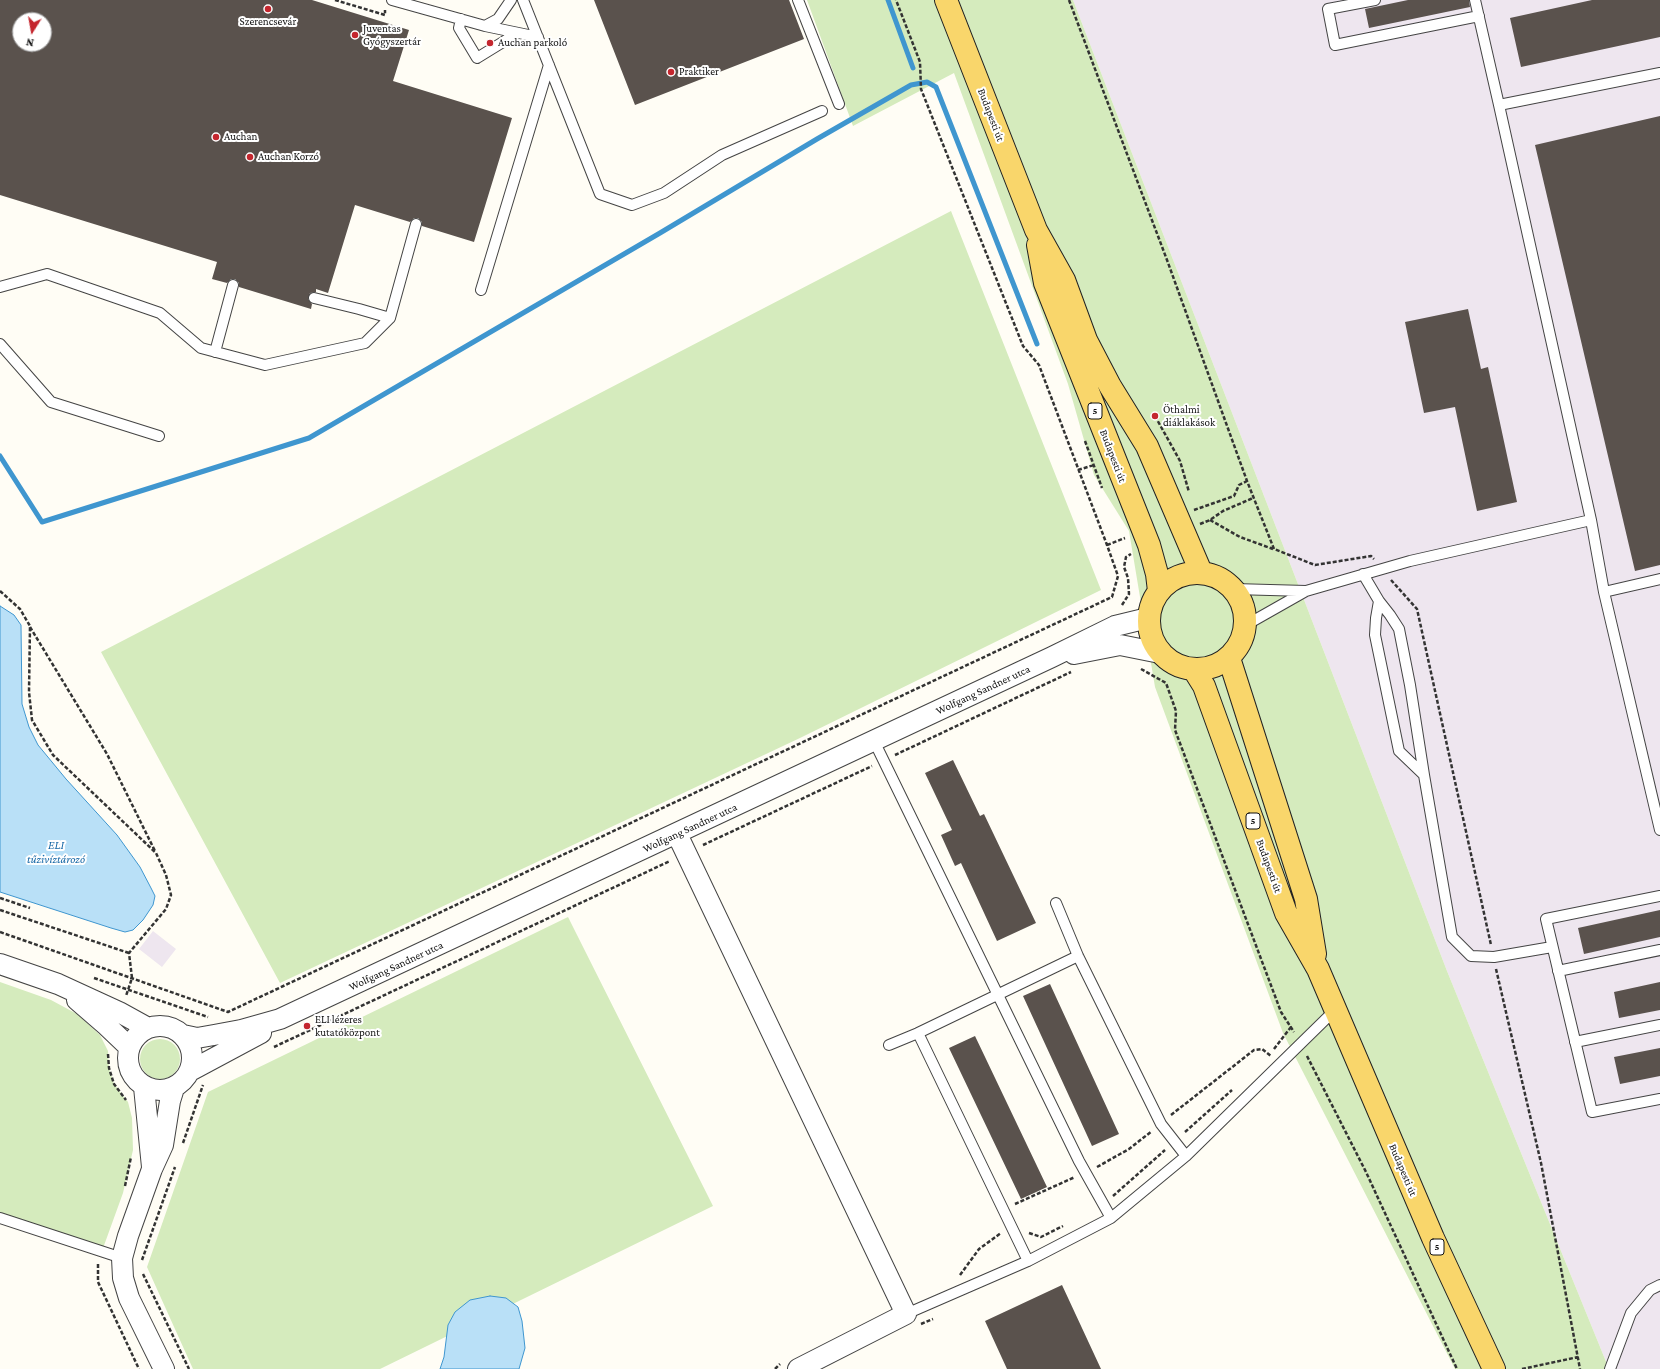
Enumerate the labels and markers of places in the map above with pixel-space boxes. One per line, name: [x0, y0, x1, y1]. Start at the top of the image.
marker: Szerencsevár: [263, 4, 273, 14]
place label: Szerencsevár: [240, 15, 296, 29]
place label: Juventas Gyógyszertár: [363, 22, 421, 48]
marker: Juventas Gyógyszertár: [350, 30, 360, 40]
place label: Auchan parkoló: [498, 36, 567, 50]
marker: Auchan parkoló: [485, 38, 495, 48]
place label: Praktiker: [679, 65, 719, 79]
marker: Praktiker: [666, 67, 676, 77]
place label: Auchan: [224, 130, 257, 144]
marker: Auchan: [211, 132, 221, 142]
place label: Auchan Korzó: [258, 150, 319, 164]
marker: Auchan Korzó: [245, 152, 255, 162]
place label: Öthalmi diáklakások: [1163, 403, 1215, 429]
marker: Öthalmi diáklakások: [1150, 411, 1160, 421]
place label: ELI lézeres kutatóközpont: [315, 1013, 380, 1039]
marker: ELI lézeres kutatóközpont: [302, 1021, 312, 1031]

